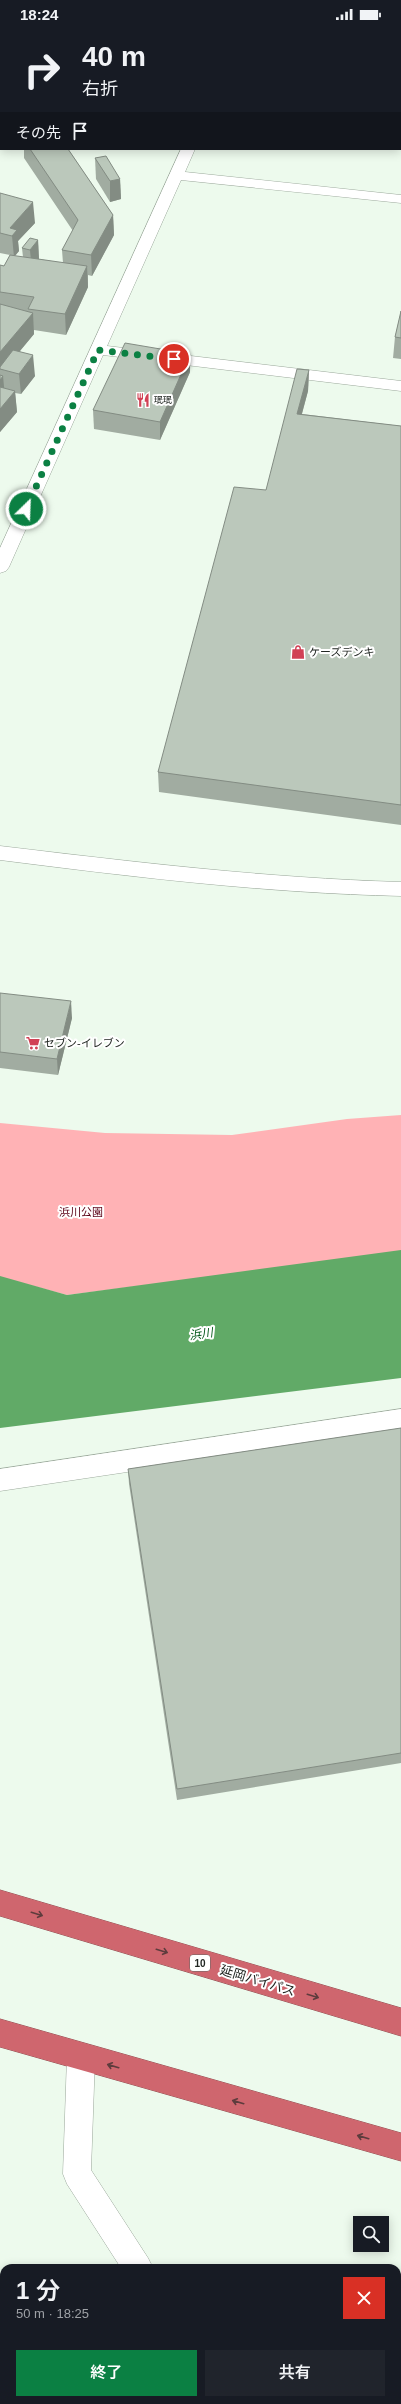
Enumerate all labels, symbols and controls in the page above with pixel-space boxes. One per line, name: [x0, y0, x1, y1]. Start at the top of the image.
text: 18:24: [20, 6, 58, 23]
text: 40 m: [82, 41, 146, 72]
icon: right: [16, 44, 68, 96]
text: 右折: [82, 79, 118, 99]
icon: arrive: [69, 120, 91, 142]
text: その先: [16, 124, 61, 141]
pin: [157, 342, 191, 376]
icon: arrive: [163, 348, 185, 370]
restaurant icon: 珉珉: [135, 392, 151, 408]
place label: 珉珉: [154, 395, 172, 405]
position arrow: [5, 488, 47, 530]
shop icon: ケーズデンキ: [290, 644, 306, 660]
place label: ケーズデンキ: [309, 646, 374, 658]
supermarket icon: セブン-イレブン: [25, 1035, 41, 1051]
place label: セブン-イレブン: [44, 1037, 125, 1049]
park label: 浜川公園: [59, 1206, 103, 1218]
water label: 浜川: [188, 1325, 216, 1343]
one-way arrow: [31, 1911, 44, 1918]
one-way arrow: [155, 1948, 168, 1955]
road number: 10: [190, 1955, 210, 1971]
street label: 延岡バイパス: [218, 1962, 297, 1999]
one-way arrow: [307, 1993, 320, 2000]
one-way arrow: [107, 2062, 120, 2070]
one-way arrow: [232, 2098, 245, 2105]
one-way arrow: [357, 2133, 370, 2140]
map controls: [353, 2216, 389, 2252]
button: search: [353, 2216, 389, 2252]
text: 1 分: [16, 2277, 60, 2304]
button: close: [343, 2277, 385, 2319]
text: 50 m · 18:25: [16, 2306, 89, 2321]
button: 終了: [16, 2350, 197, 2396]
button: 共有: [205, 2350, 385, 2396]

